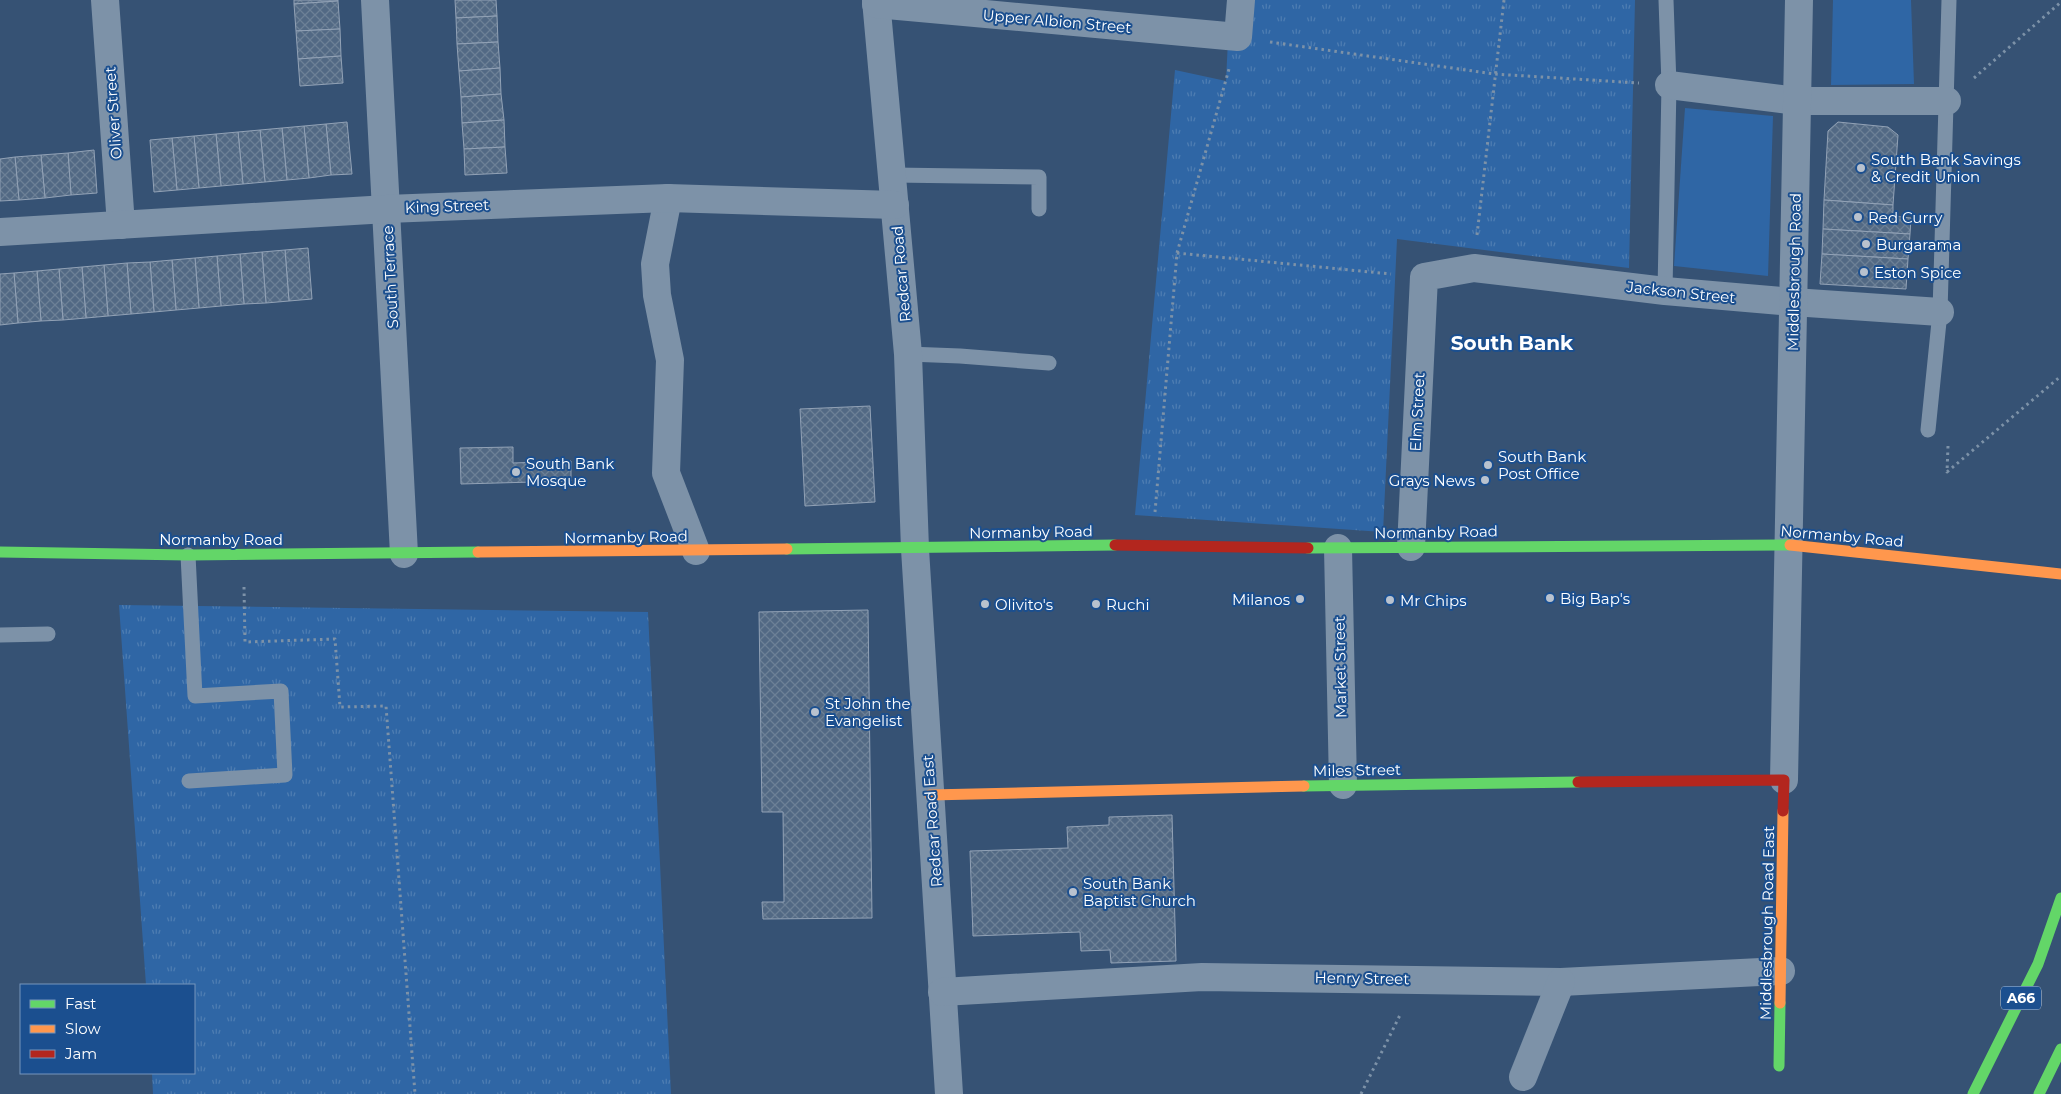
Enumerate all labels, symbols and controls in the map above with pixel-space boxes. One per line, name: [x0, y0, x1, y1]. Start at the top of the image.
street label: Upper Albion Street: [982, 5, 1132, 37]
street label: Oliver Street: [100, 66, 126, 160]
place label: South Bank Savings & Credit Union: [1871, 150, 2021, 186]
marker: South Bank Savings & Credit Union: [1855, 162, 1867, 174]
street label: Middlesbrough Road: [1783, 193, 1805, 351]
street label: King Street: [404, 195, 490, 217]
place label: Red Curry: [1868, 208, 1943, 227]
marker: Red Curry: [1852, 211, 1864, 223]
street label: South Terrace: [378, 225, 402, 329]
street label: Redcar Road: [887, 225, 915, 323]
place label: Burgarama: [1876, 235, 1961, 254]
marker: Burgarama: [1860, 238, 1872, 250]
place label: Eston Spice: [1874, 263, 1961, 282]
marker: Eston Spice: [1858, 266, 1870, 278]
street label: Jackson Street: [1625, 277, 1736, 307]
district label: South Bank: [1451, 331, 1574, 355]
street label: Elm Street: [1405, 372, 1429, 452]
place label: South Bank Post Office: [1498, 447, 1586, 483]
place label: South Bank Mosque: [526, 454, 614, 490]
marker: South Bank Post Office: [1482, 459, 1494, 471]
marker: South Bank Mosque: [510, 466, 522, 478]
place label: Grays News: [1389, 471, 1475, 490]
marker: Grays News: [1479, 474, 1491, 486]
street label: Normanby Road: [969, 521, 1093, 543]
street label: Normanby Road: [1374, 521, 1498, 543]
street label: Normanby Road: [1780, 521, 1904, 551]
street label: Normanby Road: [564, 526, 688, 548]
street label: Normanby Road: [159, 530, 283, 549]
place label: Big Bap's: [1560, 589, 1630, 608]
place label: Milanos: [1232, 590, 1290, 609]
place label: Mr Chips: [1400, 591, 1467, 610]
marker: Big Bap's: [1544, 592, 1556, 604]
marker: Milanos: [1294, 593, 1306, 605]
marker: Mr Chips: [1384, 594, 1396, 606]
place label: Olivito's: [995, 595, 1053, 614]
place label: Ruchi: [1106, 595, 1149, 614]
marker: Olivito's: [979, 598, 991, 610]
marker: Ruchi: [1090, 598, 1102, 610]
street label: Market Street: [1330, 616, 1350, 718]
place label: St John the Evangelist: [825, 694, 911, 730]
marker: St John the Evangelist: [809, 706, 821, 718]
street label: Redcar Road East: [918, 754, 946, 888]
street label: Miles Street: [1313, 760, 1401, 780]
street label: Middlesbrough Road East: [1756, 826, 1778, 1020]
place label: South Bank Baptist Church: [1083, 874, 1196, 910]
marker: South Bank Baptist Church: [1067, 886, 1079, 898]
street label: Henry Street: [1314, 968, 1410, 988]
legend: [20, 984, 195, 1074]
road number: A66: [2001, 986, 2041, 1010]
text: Fast: [65, 994, 96, 1013]
text: Slow: [65, 1019, 101, 1038]
text: Jam: [64, 1044, 97, 1063]

